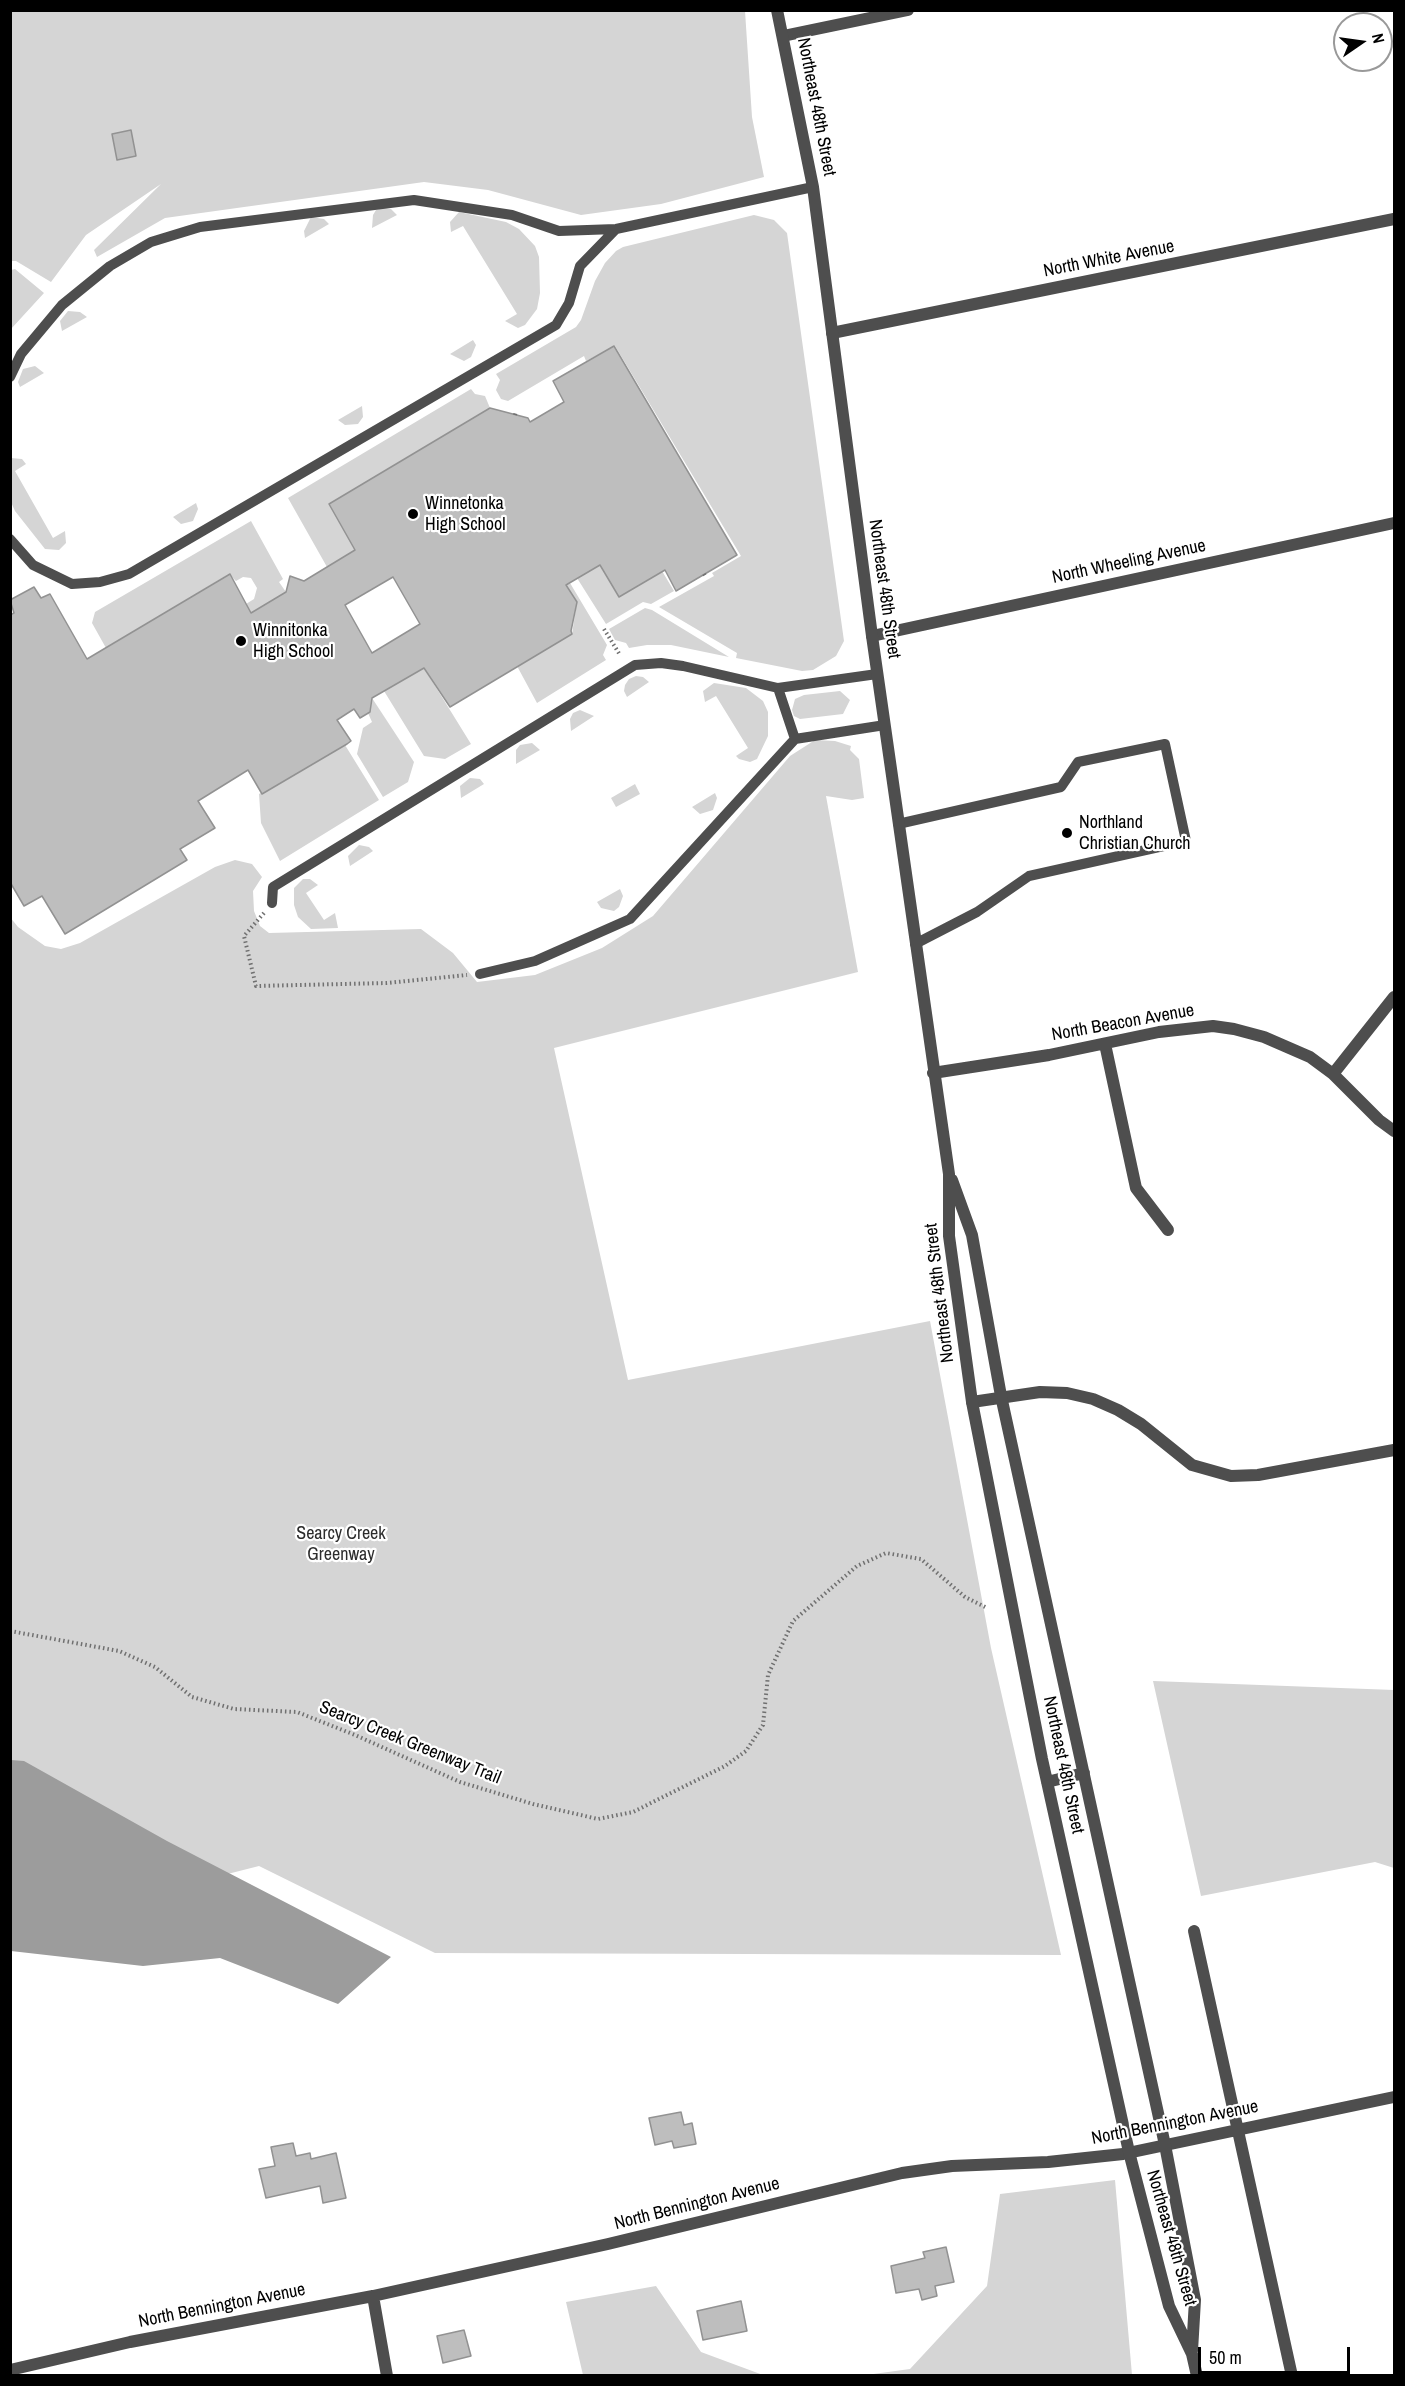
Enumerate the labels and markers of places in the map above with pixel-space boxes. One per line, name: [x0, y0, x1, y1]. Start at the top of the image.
place label: Winnetonka High School: [425, 493, 505, 536]
marker: Winnetonka High School: [406, 507, 420, 521]
place label: Winnitonka High School: [253, 620, 333, 662]
marker: Winnitonka High School: [234, 634, 248, 648]
place label: Northland Christian Church: [1079, 812, 1191, 854]
marker: Northland Christian Church: [1060, 826, 1074, 840]

